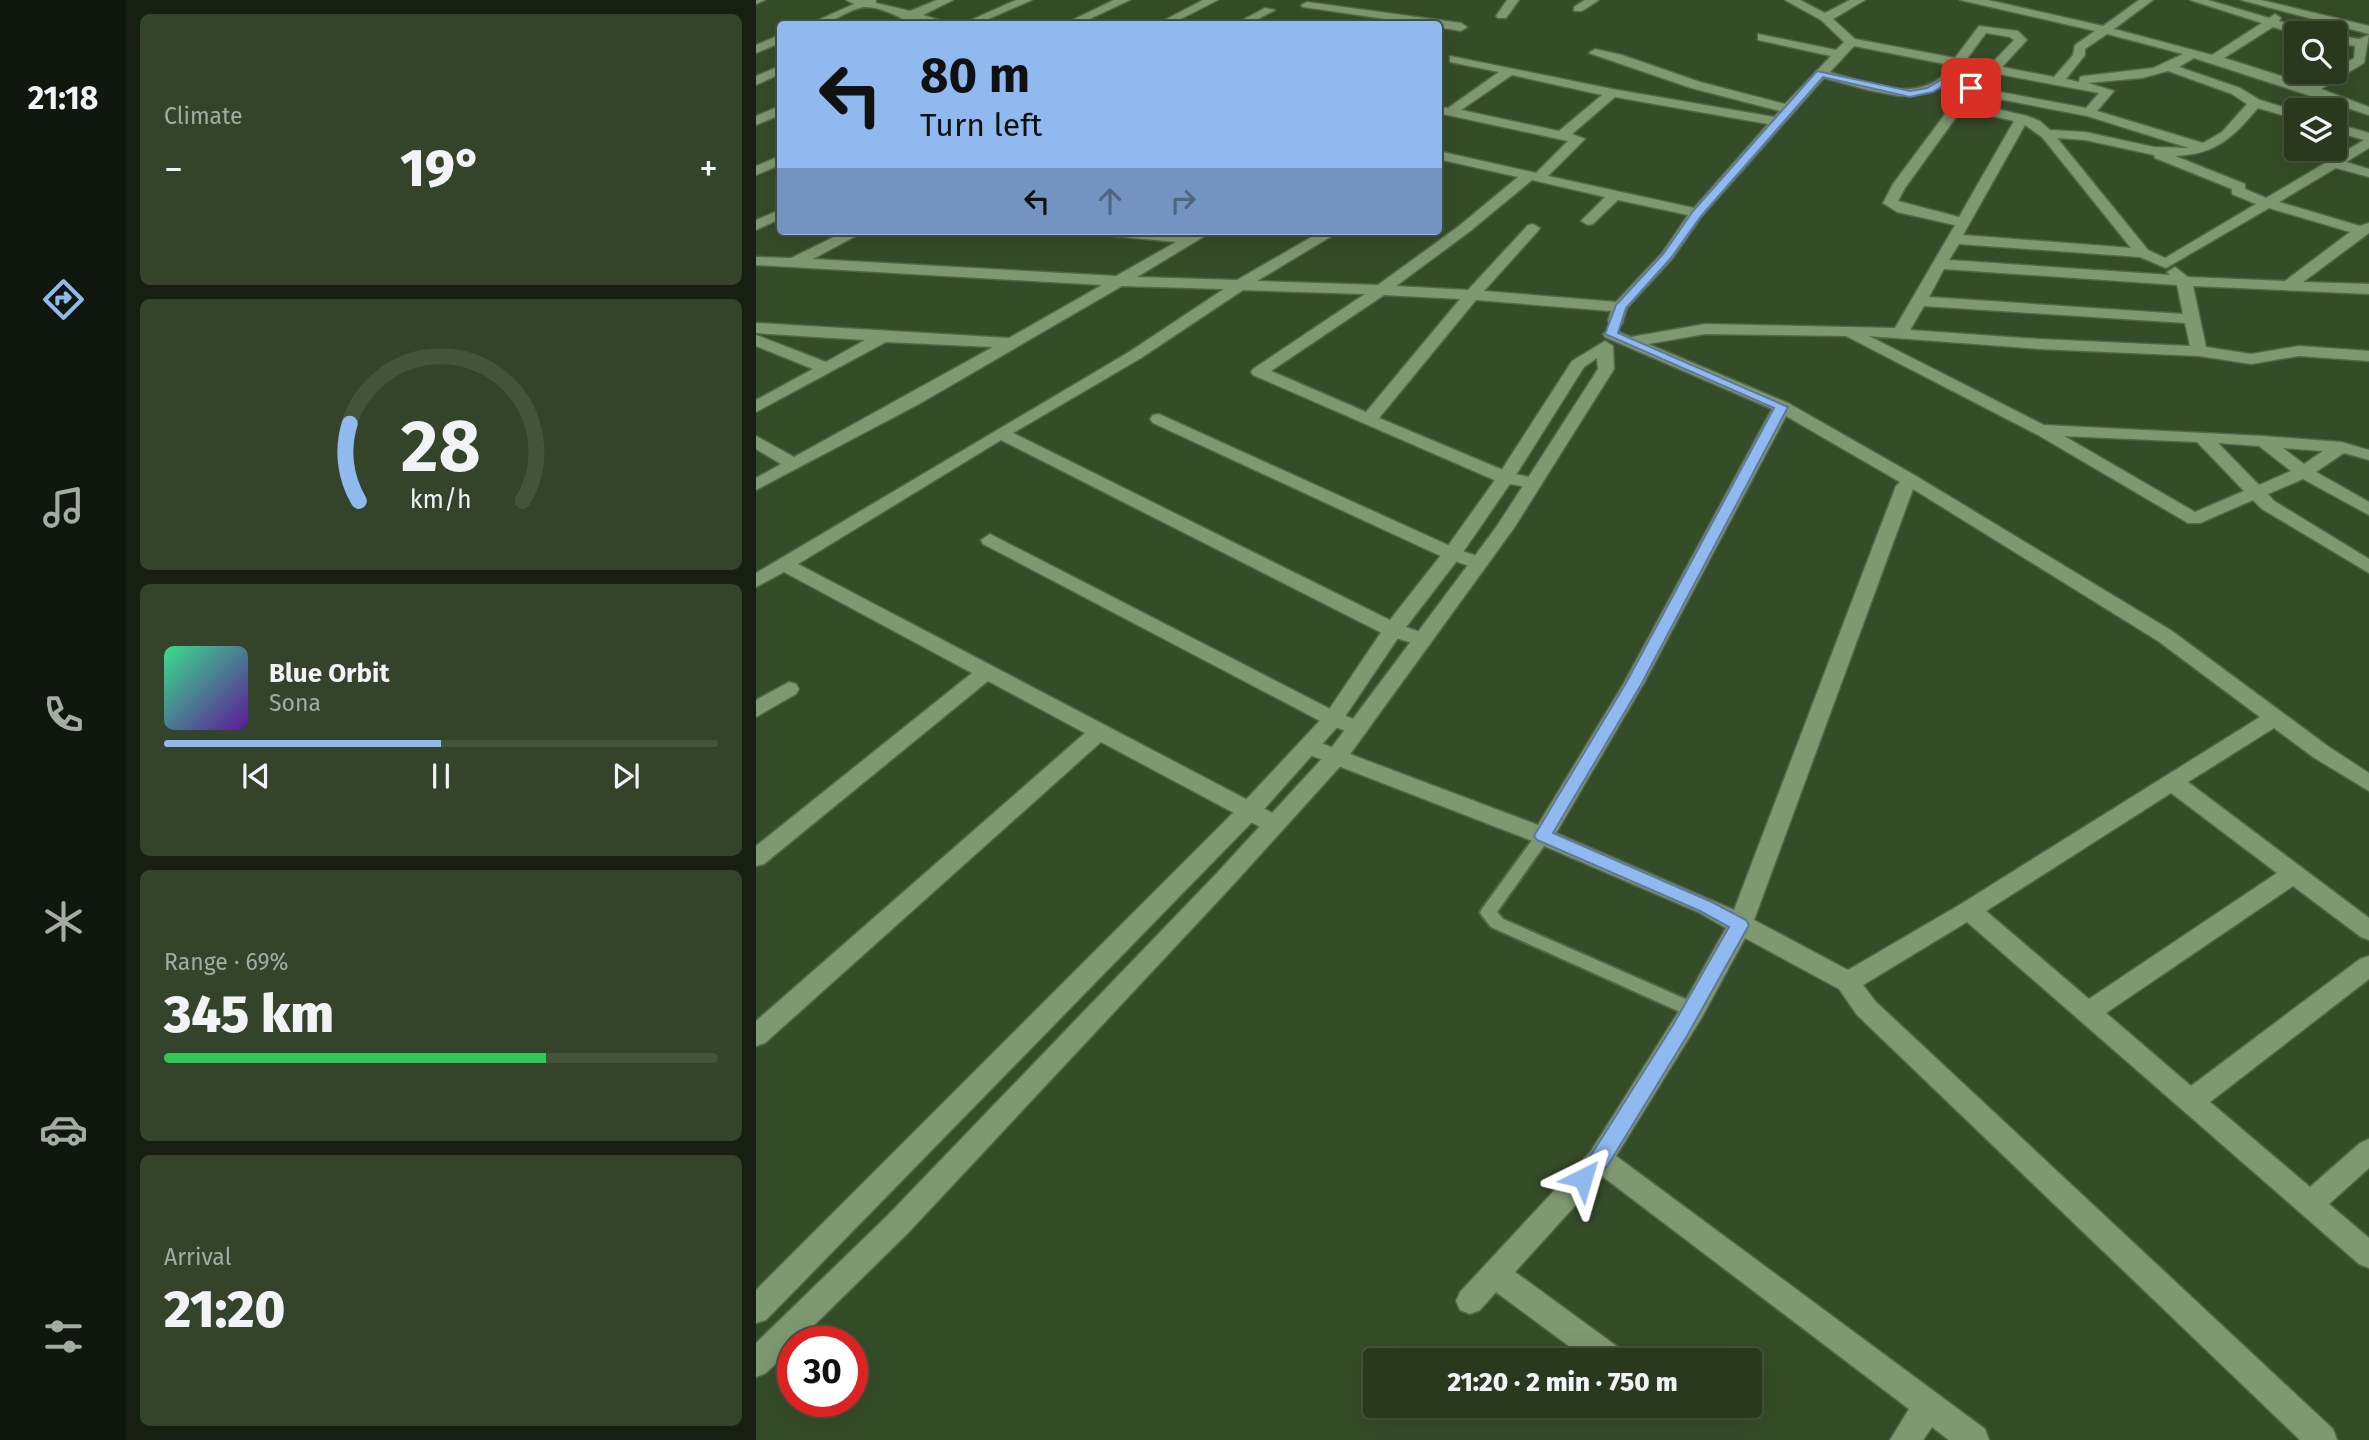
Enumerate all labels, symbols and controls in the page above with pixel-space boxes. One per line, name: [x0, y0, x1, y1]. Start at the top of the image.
map controls: [2284, 21, 2347, 161]
button: search: [2284, 21, 2347, 84]
text: 80 m: [920, 46, 1030, 105]
icon: left: [805, 49, 896, 140]
pin: [1941, 58, 2001, 118]
icon: arrive: [1952, 69, 1990, 107]
text: 21:18: [28, 79, 98, 117]
button: layers: [2284, 98, 2347, 161]
text: Climate: [164, 102, 243, 130]
text: Turn left: [920, 106, 1042, 144]
text: 19°: [400, 137, 482, 200]
text: −: [164, 146, 183, 192]
text: +: [699, 146, 718, 192]
icon: left: [1018, 182, 1056, 220]
icon: ahead: [1091, 182, 1129, 220]
icon: right: [1164, 182, 1202, 220]
icon: directions: [39, 275, 88, 324]
text: 28: [401, 403, 481, 490]
icon: music: [39, 483, 88, 532]
text: km/h: [410, 485, 472, 515]
text: Blue Orbit: [269, 658, 389, 689]
text: Sona: [269, 689, 321, 717]
icon: phone: [39, 690, 88, 739]
icon: previous: [237, 757, 275, 795]
icon: pause: [422, 757, 460, 795]
icon: next: [607, 757, 645, 795]
icon: climate: [39, 897, 88, 946]
text: Range · 69%: [164, 948, 289, 976]
text: 345 km: [164, 983, 334, 1046]
icon: car: [39, 1105, 88, 1154]
position arrow: [1546, 1141, 1620, 1215]
text: Arrival: [164, 1243, 231, 1271]
text: 21:20: [164, 1278, 285, 1341]
icon: filters: [39, 1312, 88, 1361]
speed limit sign: 30: [777, 1326, 868, 1417]
text: 21:20 · 2 min · 750 m: [1448, 1367, 1678, 1398]

